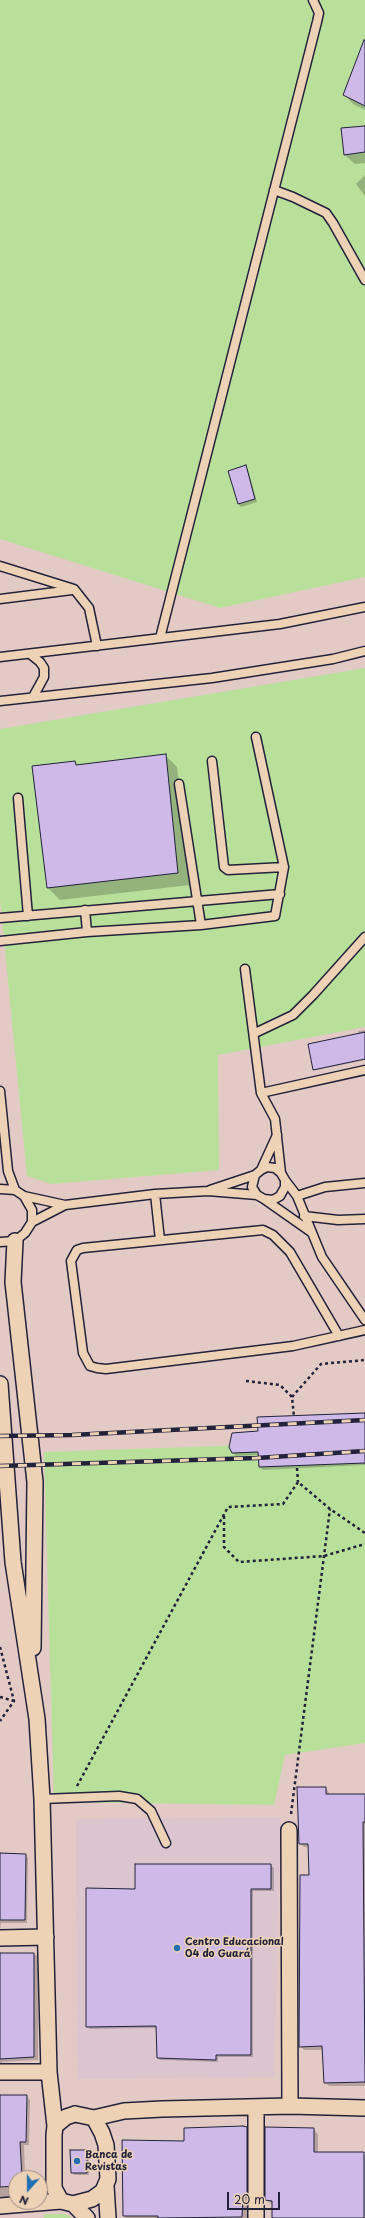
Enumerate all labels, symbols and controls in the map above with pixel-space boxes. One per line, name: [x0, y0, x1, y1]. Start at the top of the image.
place label: Centro Educacional 04 do Guará: [185, 1936, 284, 1960]
marker: Centro Educacional 04 do Guará: [172, 1943, 182, 1953]
place label: Banca de Revistas: [85, 2149, 132, 2172]
marker: Banca de Revistas: [72, 2156, 82, 2166]
north arrow: [8, 2170, 48, 2210]
scale bar: [229, 2184, 282, 2210]
text: 20 m: [234, 2190, 265, 2208]
text: N: [17, 2191, 31, 2210]

